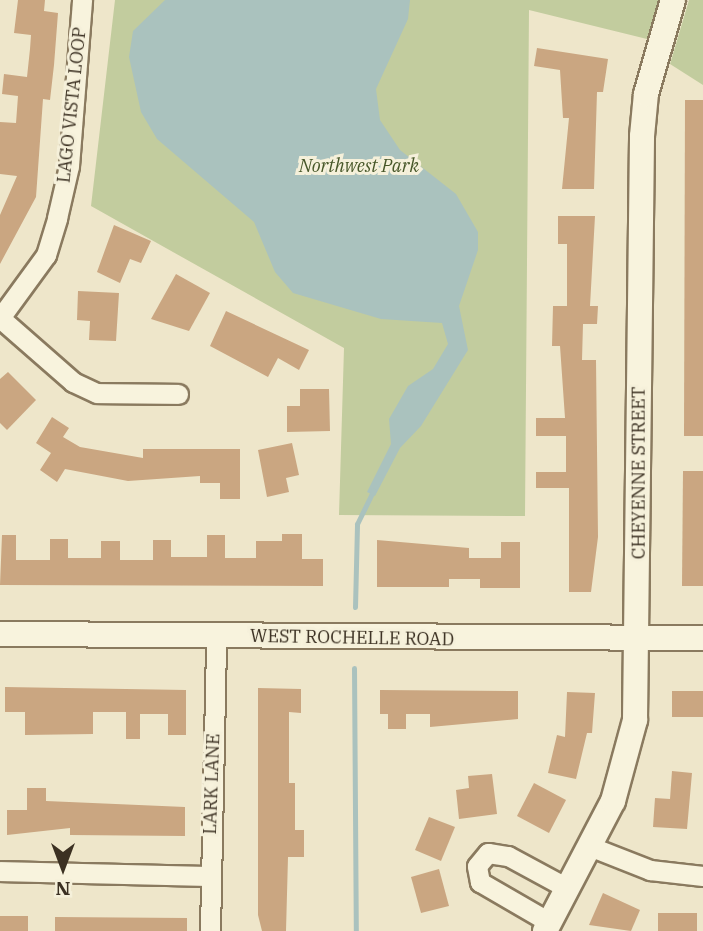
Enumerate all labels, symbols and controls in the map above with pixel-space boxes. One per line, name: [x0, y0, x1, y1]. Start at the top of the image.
street label: LAGO VISTA LOOP: [53, 26, 91, 184]
park label: Northwest Park: [299, 155, 419, 177]
street label: CHEYENNE STREET: [628, 387, 650, 559]
street label: WEST ROCHELLE ROAD: [250, 625, 454, 651]
street label: LARK LANE: [199, 733, 225, 835]
north arrow: [28, 833, 98, 903]
text: N: [55, 877, 71, 901]

